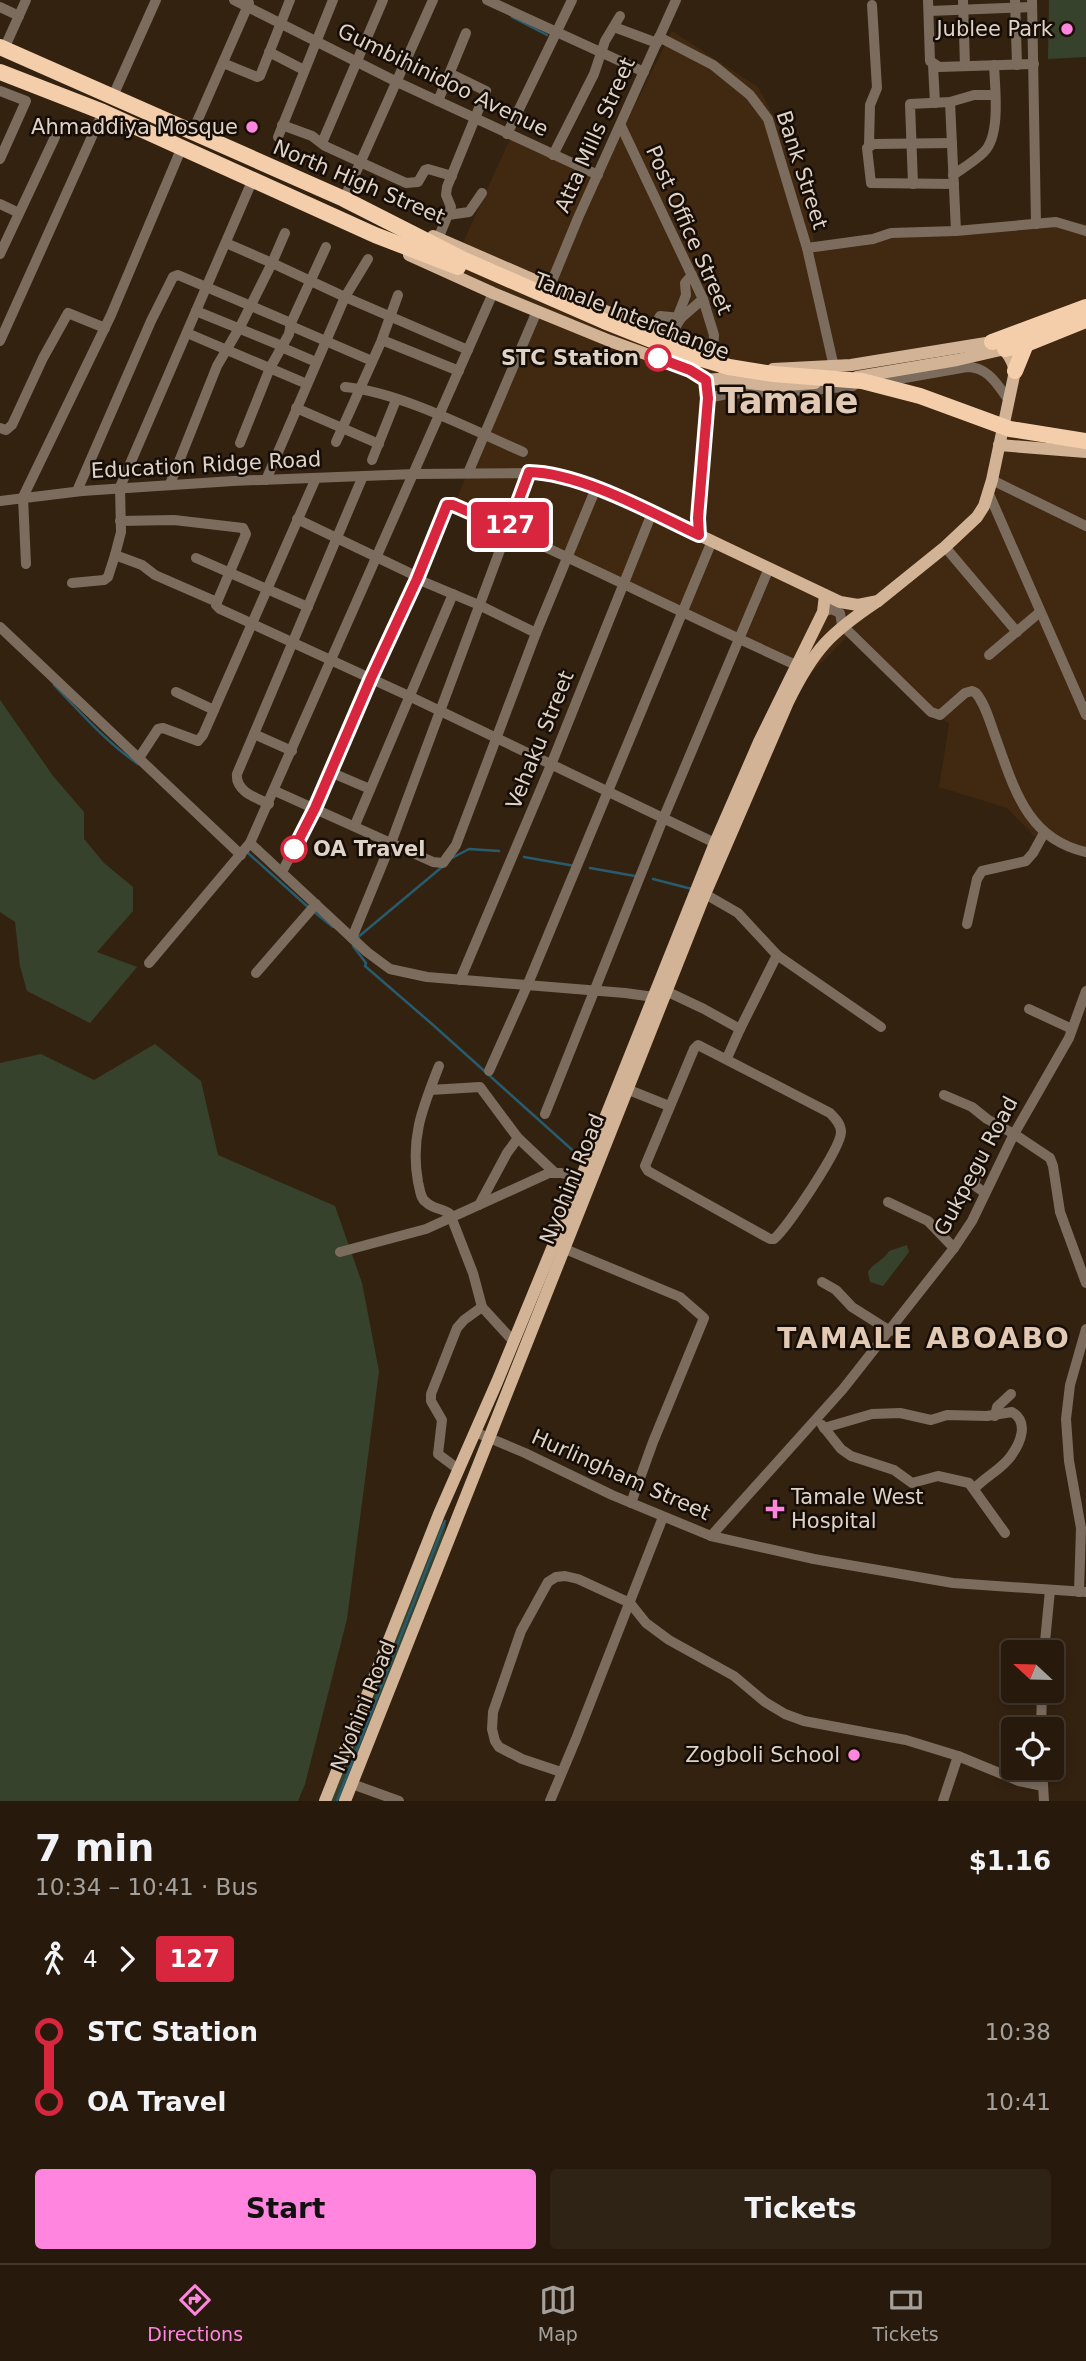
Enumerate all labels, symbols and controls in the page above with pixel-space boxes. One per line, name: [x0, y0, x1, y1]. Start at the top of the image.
place label: Jublee Park: [934, 17, 1054, 41]
street label: Gumbihinidoo Avenue: [334, 19, 552, 141]
marker: Jublee Park: [1059, 21, 1075, 37]
street label: Atta Mills Street: [550, 54, 640, 216]
street label: Bank Street: [772, 108, 832, 232]
place label: Ahmaddiya Mosque: [31, 115, 238, 139]
marker: Ahmaddiya Mosque: [244, 119, 260, 135]
street label: North High Street: [270, 135, 448, 229]
street label: Post Office Street: [641, 142, 737, 318]
street label: Tamale Interchange: [530, 267, 733, 364]
marker: STC Station: [645, 345, 671, 371]
place label: STC Station: [501, 346, 639, 370]
district label: Tamale: [720, 381, 858, 421]
street label: Education Ridge Road: [90, 447, 322, 483]
line badge: 127: [470, 502, 550, 548]
text: 127: [485, 511, 535, 539]
street label: Vehaku Street: [501, 667, 579, 813]
marker: OA Travel: [281, 836, 307, 862]
place label: OA Travel: [313, 837, 426, 861]
street label: Gukpegu Road: [929, 1092, 1023, 1240]
street label: Nyohini Road: [535, 1110, 609, 1248]
district label: TAMALE ABOABO: [777, 1322, 1071, 1355]
street label: Hurlingham Street: [528, 1425, 714, 1525]
place label: Tamale West Hospital: [790, 1485, 924, 1533]
marker: Tamale West Hospital: [765, 1499, 785, 1519]
street label: Nyohini Road: [326, 1637, 400, 1775]
north arrow: [1001, 1640, 1064, 1703]
map controls: [1001, 1640, 1064, 1780]
button: locate: [1001, 1717, 1064, 1780]
place label: Zogboli School: [685, 1743, 840, 1767]
marker: Zogboli School: [846, 1747, 862, 1763]
text: 7 min: [35, 1826, 154, 1870]
text: $1.16: [969, 1846, 1051, 1876]
text: 10:34 – 10:41 · Bus: [35, 1874, 258, 1900]
icon: walk: [35, 1940, 73, 1978]
icon: forward: [108, 1940, 146, 1978]
text: 127: [170, 1945, 220, 1973]
text: 4: [83, 1946, 98, 1972]
text: STC Station: [87, 2017, 258, 2047]
text: 10:38: [985, 2019, 1051, 2045]
text: OA Travel: [87, 2087, 226, 2117]
text: 10:41: [985, 2089, 1051, 2115]
button: Start: [35, 2169, 536, 2249]
button: Tickets: [550, 2169, 1051, 2249]
tab: Directions: [147, 2281, 243, 2345]
tab: Map: [538, 2281, 578, 2345]
tab: Tickets: [873, 2281, 939, 2345]

